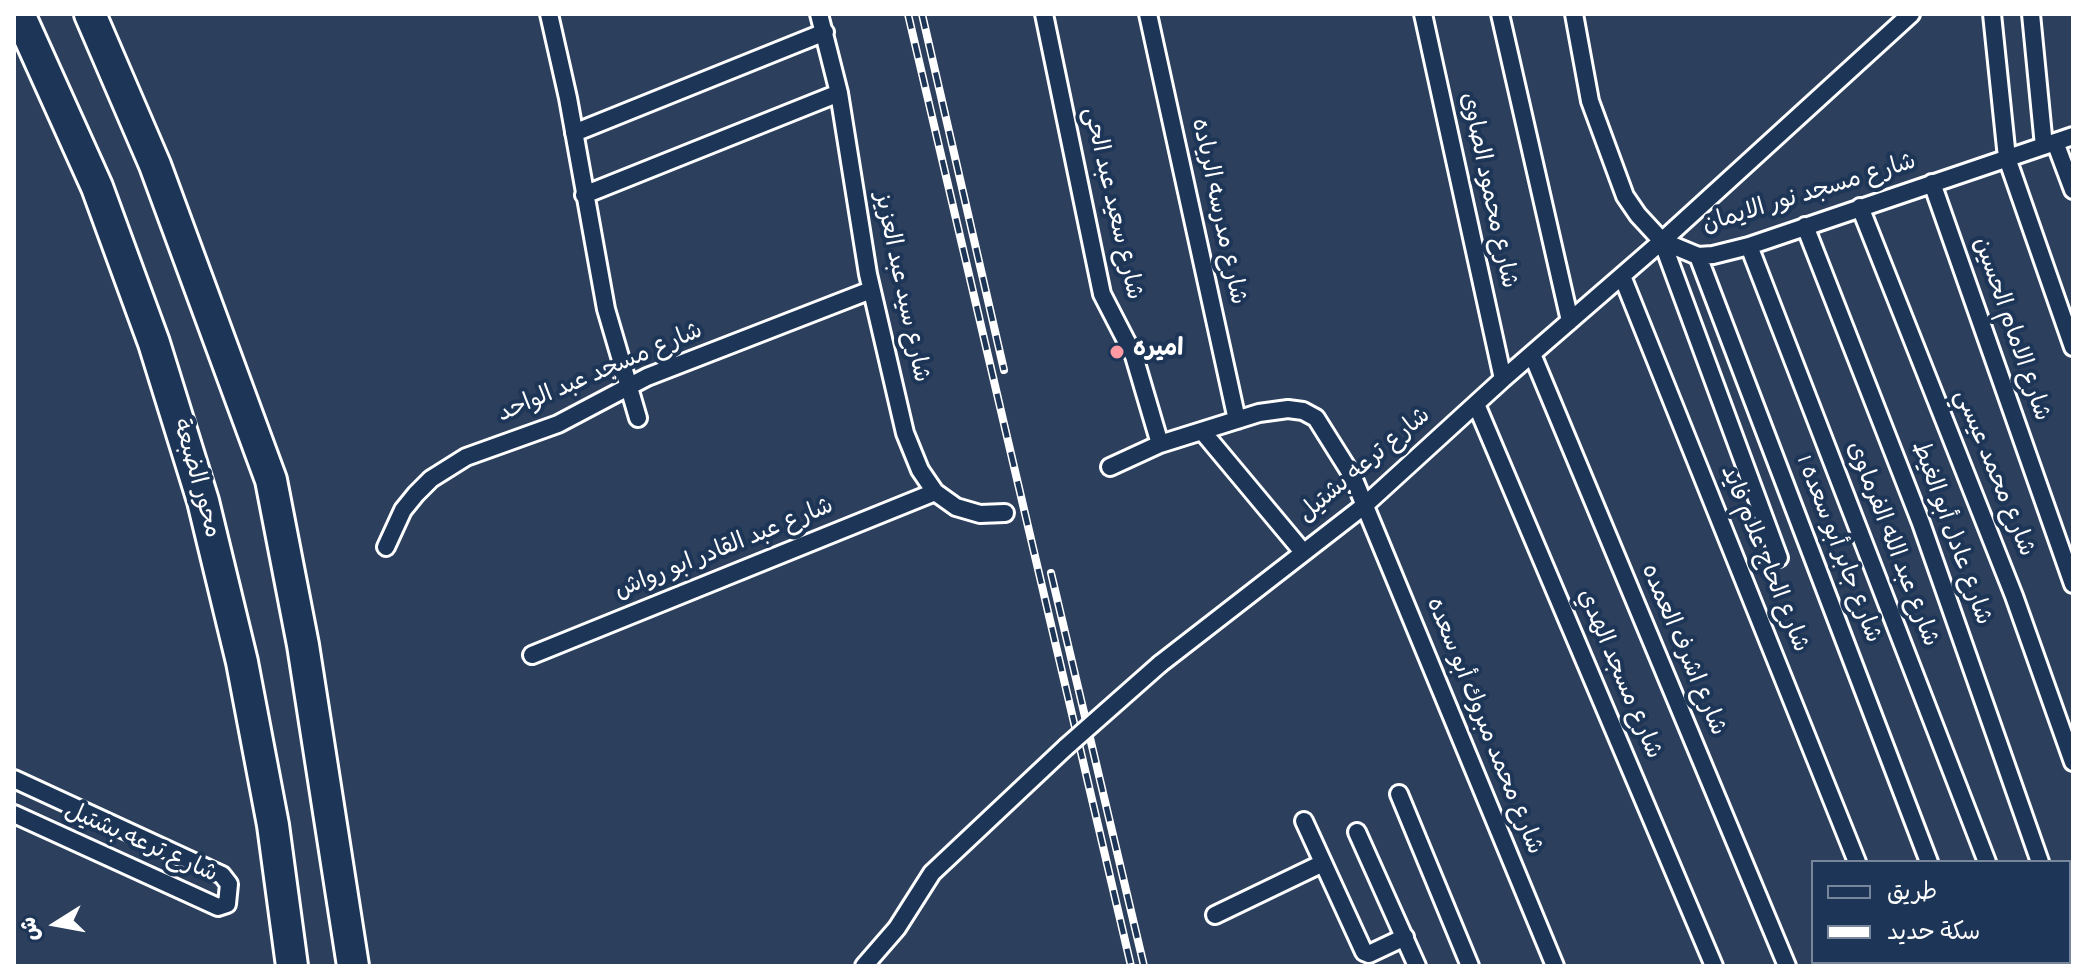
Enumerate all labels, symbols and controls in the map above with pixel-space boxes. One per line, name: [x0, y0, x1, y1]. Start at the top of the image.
street label: شارع محمود الصاوى: [1451, 91, 1521, 291]
street label: شارع سعيد عبد الحى: [1074, 105, 1146, 303]
street label: شارع مدرسه الرياده: [1182, 116, 1250, 308]
street label: شارع مسجد نور الايمان: [1700, 150, 1920, 242]
street label: شارع سيد عبد العزيز: [865, 190, 933, 386]
street label: شارع الامام الحسين: [1964, 234, 2054, 426]
street label: شارع مسجد عبد الواحد: [494, 319, 708, 431]
place label: اميره: [1133, 338, 1183, 366]
marker: اميره: [1108, 343, 1126, 361]
street label: شارع محمد عيسي: [1945, 386, 2039, 562]
street label: شارع ترعه بشتيل: [1294, 403, 1438, 531]
street label: محور الضبعة: [163, 416, 225, 542]
street label: شارع عبد الله الفرماوى: [1838, 438, 1942, 652]
street label: شارع عادل أبو الغيط: [1902, 438, 1996, 630]
street label: شارع جابر أبو سعده 1: [1787, 452, 1885, 648]
street label: شارع الحاج علام فايد: [1711, 462, 1813, 658]
street label: شارع عبد القادر ابو رواش: [611, 494, 839, 608]
street label: شارع اشرف العمده: [1632, 561, 1730, 741]
street label: شارع مسجد الهدي: [1568, 586, 1666, 764]
street label: شارع محمد مبروك أبو سعده: [1417, 594, 1547, 860]
street label: شارع ترعه بشتيل: [59, 798, 221, 892]
legend: [1811, 860, 2071, 964]
text: طريق: [1887, 877, 1937, 911]
north arrow: [16, 884, 96, 964]
text: ش: [14, 914, 49, 944]
text: سكة حديد: [1887, 917, 1980, 951]

